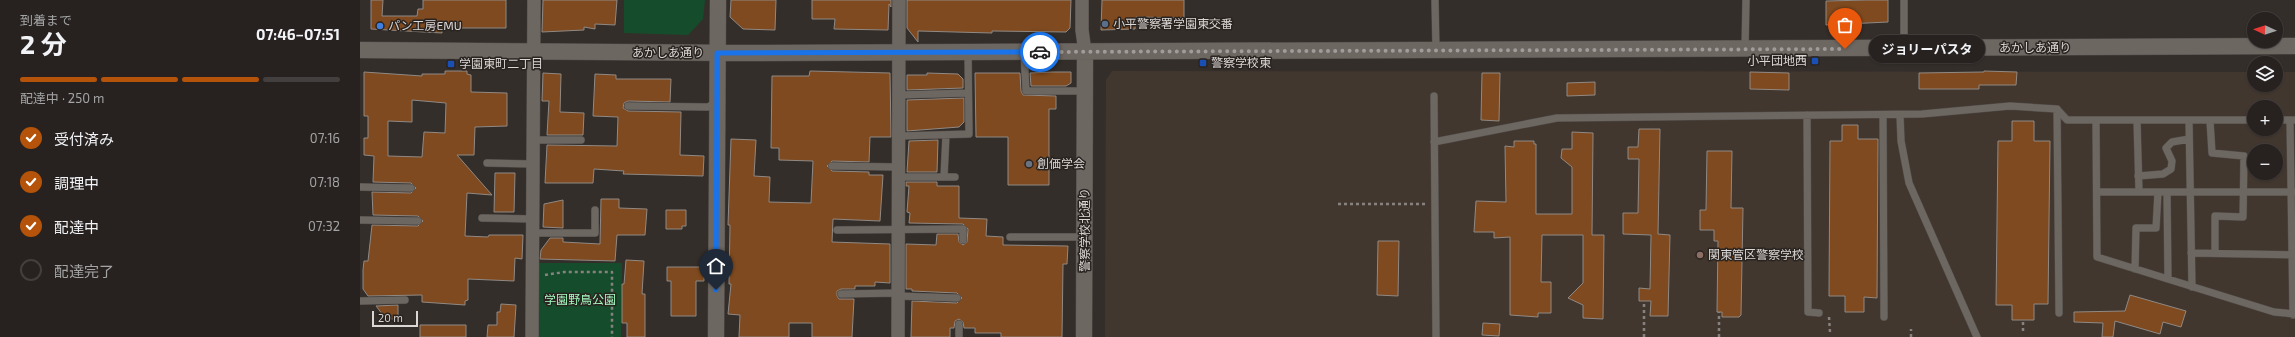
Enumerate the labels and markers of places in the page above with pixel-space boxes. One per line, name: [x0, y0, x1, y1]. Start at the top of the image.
pin: [1828, 8, 1862, 49]
place label: 小平警察署学園東交番: [1113, 16, 1233, 30]
place label: パン工房EMU: [388, 18, 462, 32]
marker: 小平警察署学園東交番: [1100, 19, 1110, 29]
marker: パン工房EMU: [375, 21, 385, 31]
callout: ジョリーパスタ: [1869, 35, 1985, 63]
place label: 小平団地西: [1747, 53, 1807, 67]
place label: 警察学校東: [1211, 55, 1271, 69]
place label: 学園東町二丁目: [459, 56, 543, 70]
marker: 小平団地西: [1810, 56, 1820, 66]
marker: 警察学校東: [1198, 58, 1208, 68]
marker: 学園東町二丁目: [446, 59, 456, 69]
place label: 創価学会: [1037, 156, 1085, 170]
marker: 創価学会: [1024, 159, 1034, 169]
place label: 関東管区警察学校: [1708, 247, 1804, 261]
pin: [699, 249, 733, 290]
marker: 関東管区警察学校: [1695, 250, 1705, 260]

